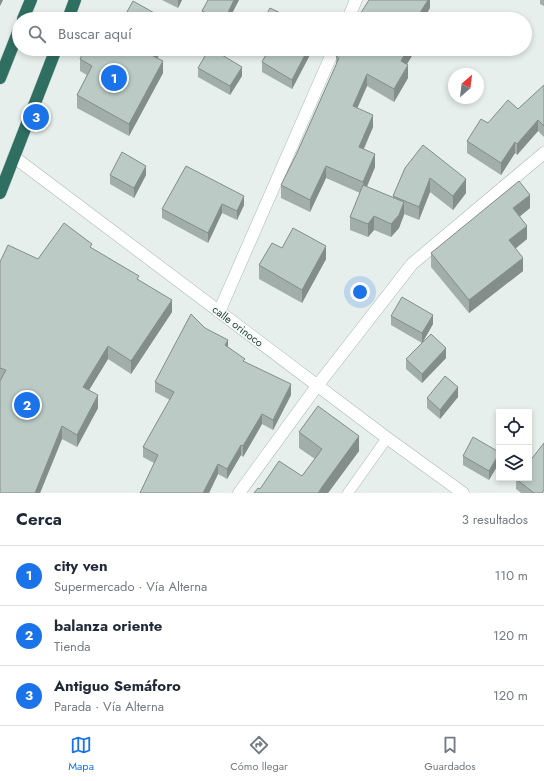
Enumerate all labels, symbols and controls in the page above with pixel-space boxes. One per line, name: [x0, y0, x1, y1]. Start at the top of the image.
search box: [12, 12, 532, 56]
icon: search: [26, 23, 48, 45]
text: Buscar aquí: [58, 23, 132, 45]
pin: 1: [101, 63, 127, 93]
north arrow: [448, 68, 484, 104]
pin: 3: [23, 102, 49, 132]
your location: [350, 282, 370, 302]
street label: calle orinoco: [209, 301, 267, 351]
pin: 2: [14, 390, 40, 420]
map controls: [496, 409, 532, 481]
button: locate: [496, 409, 532, 445]
button: layers: [496, 445, 532, 481]
text: Cerca: [16, 507, 62, 531]
text: 3 resultados: [462, 510, 528, 529]
text: city ven: [54, 555, 108, 577]
text: 1: [26, 566, 32, 585]
text: 110 m: [494, 566, 528, 585]
text: Supermercado · Vía Alterna: [54, 577, 207, 596]
text: balanza oriente: [54, 615, 162, 637]
text: 2: [25, 626, 33, 645]
text: 120 m: [493, 626, 528, 645]
text: Tienda: [54, 637, 91, 656]
text: Antiguo Semáforo: [54, 675, 181, 697]
text: 3: [25, 686, 33, 705]
text: 120 m: [493, 686, 528, 705]
text: Parada · Vía Alterna: [54, 697, 164, 716]
tab: Mapa: [68, 734, 94, 774]
tab: Cómo llegar: [230, 734, 288, 774]
tab: Guardados: [424, 734, 476, 774]

